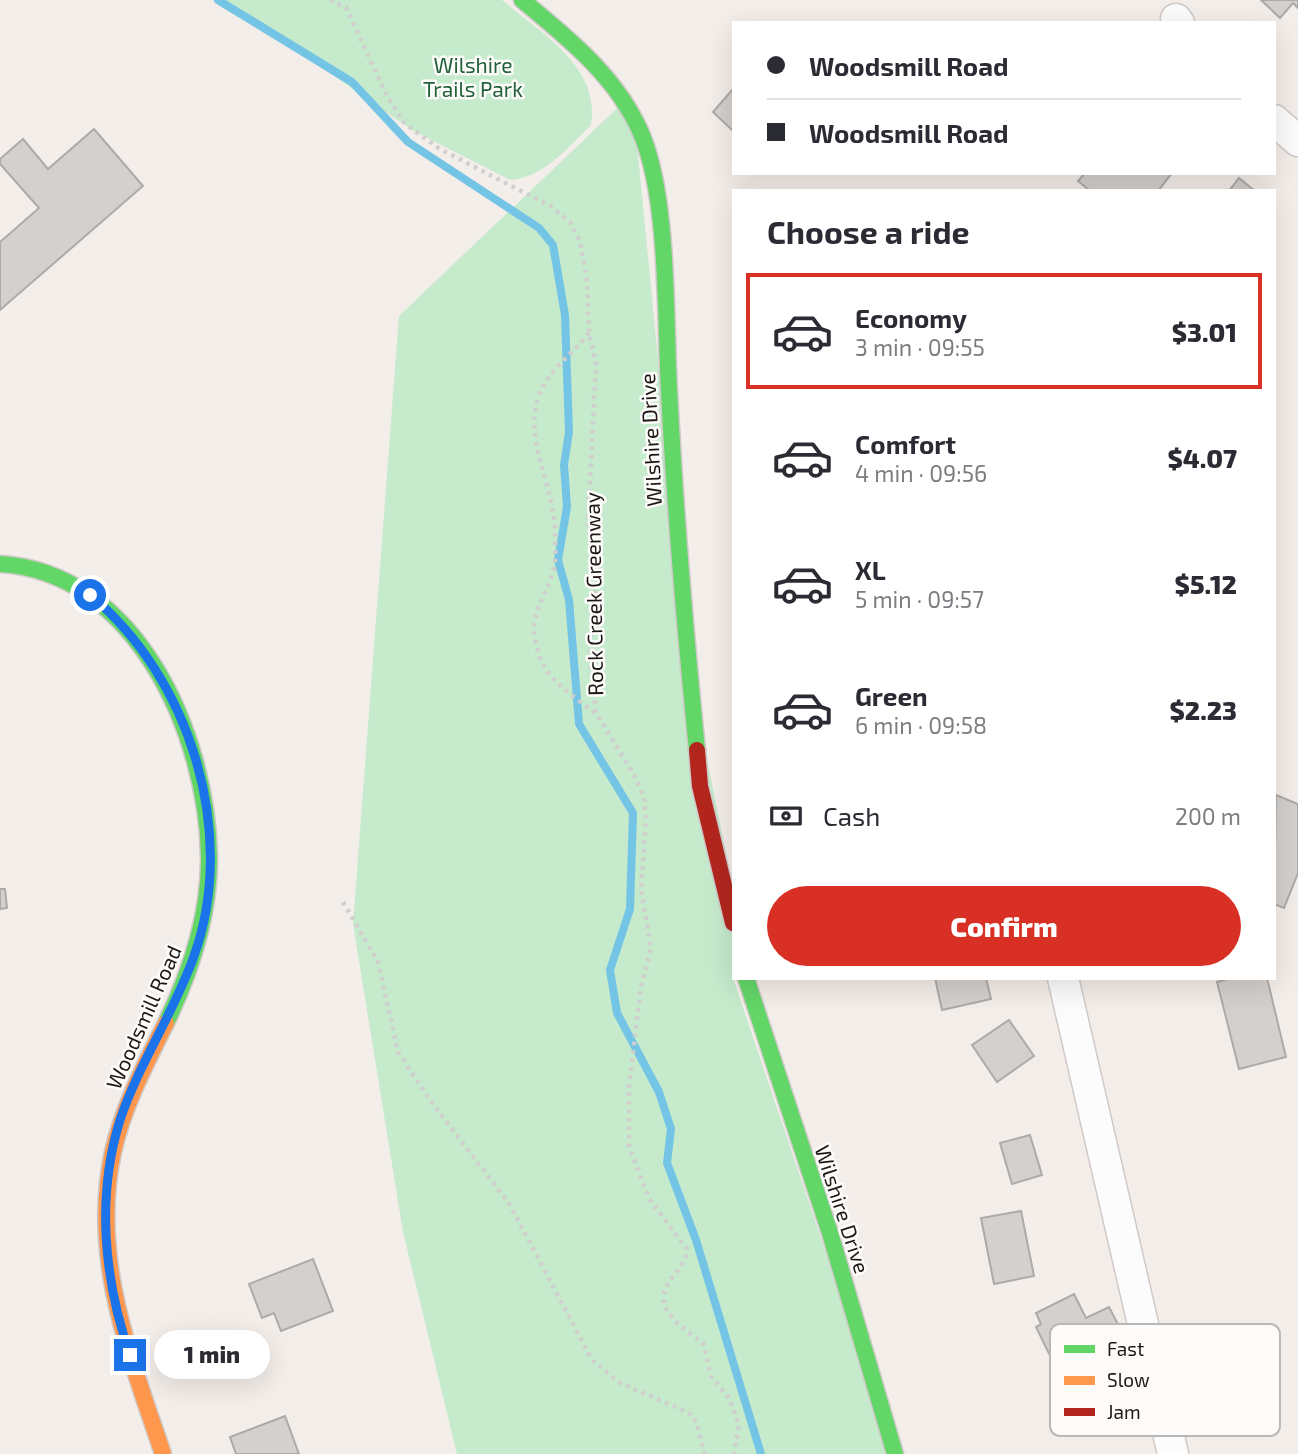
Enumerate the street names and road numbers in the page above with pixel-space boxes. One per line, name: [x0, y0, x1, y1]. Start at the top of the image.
street label: Wilshire Drive: [634, 373, 666, 507]
street label: Rock Creek Greenway: [579, 492, 607, 696]
street label: Woodsmill Road: [100, 941, 186, 1093]
street label: Wilshire Drive: [810, 1142, 876, 1276]

